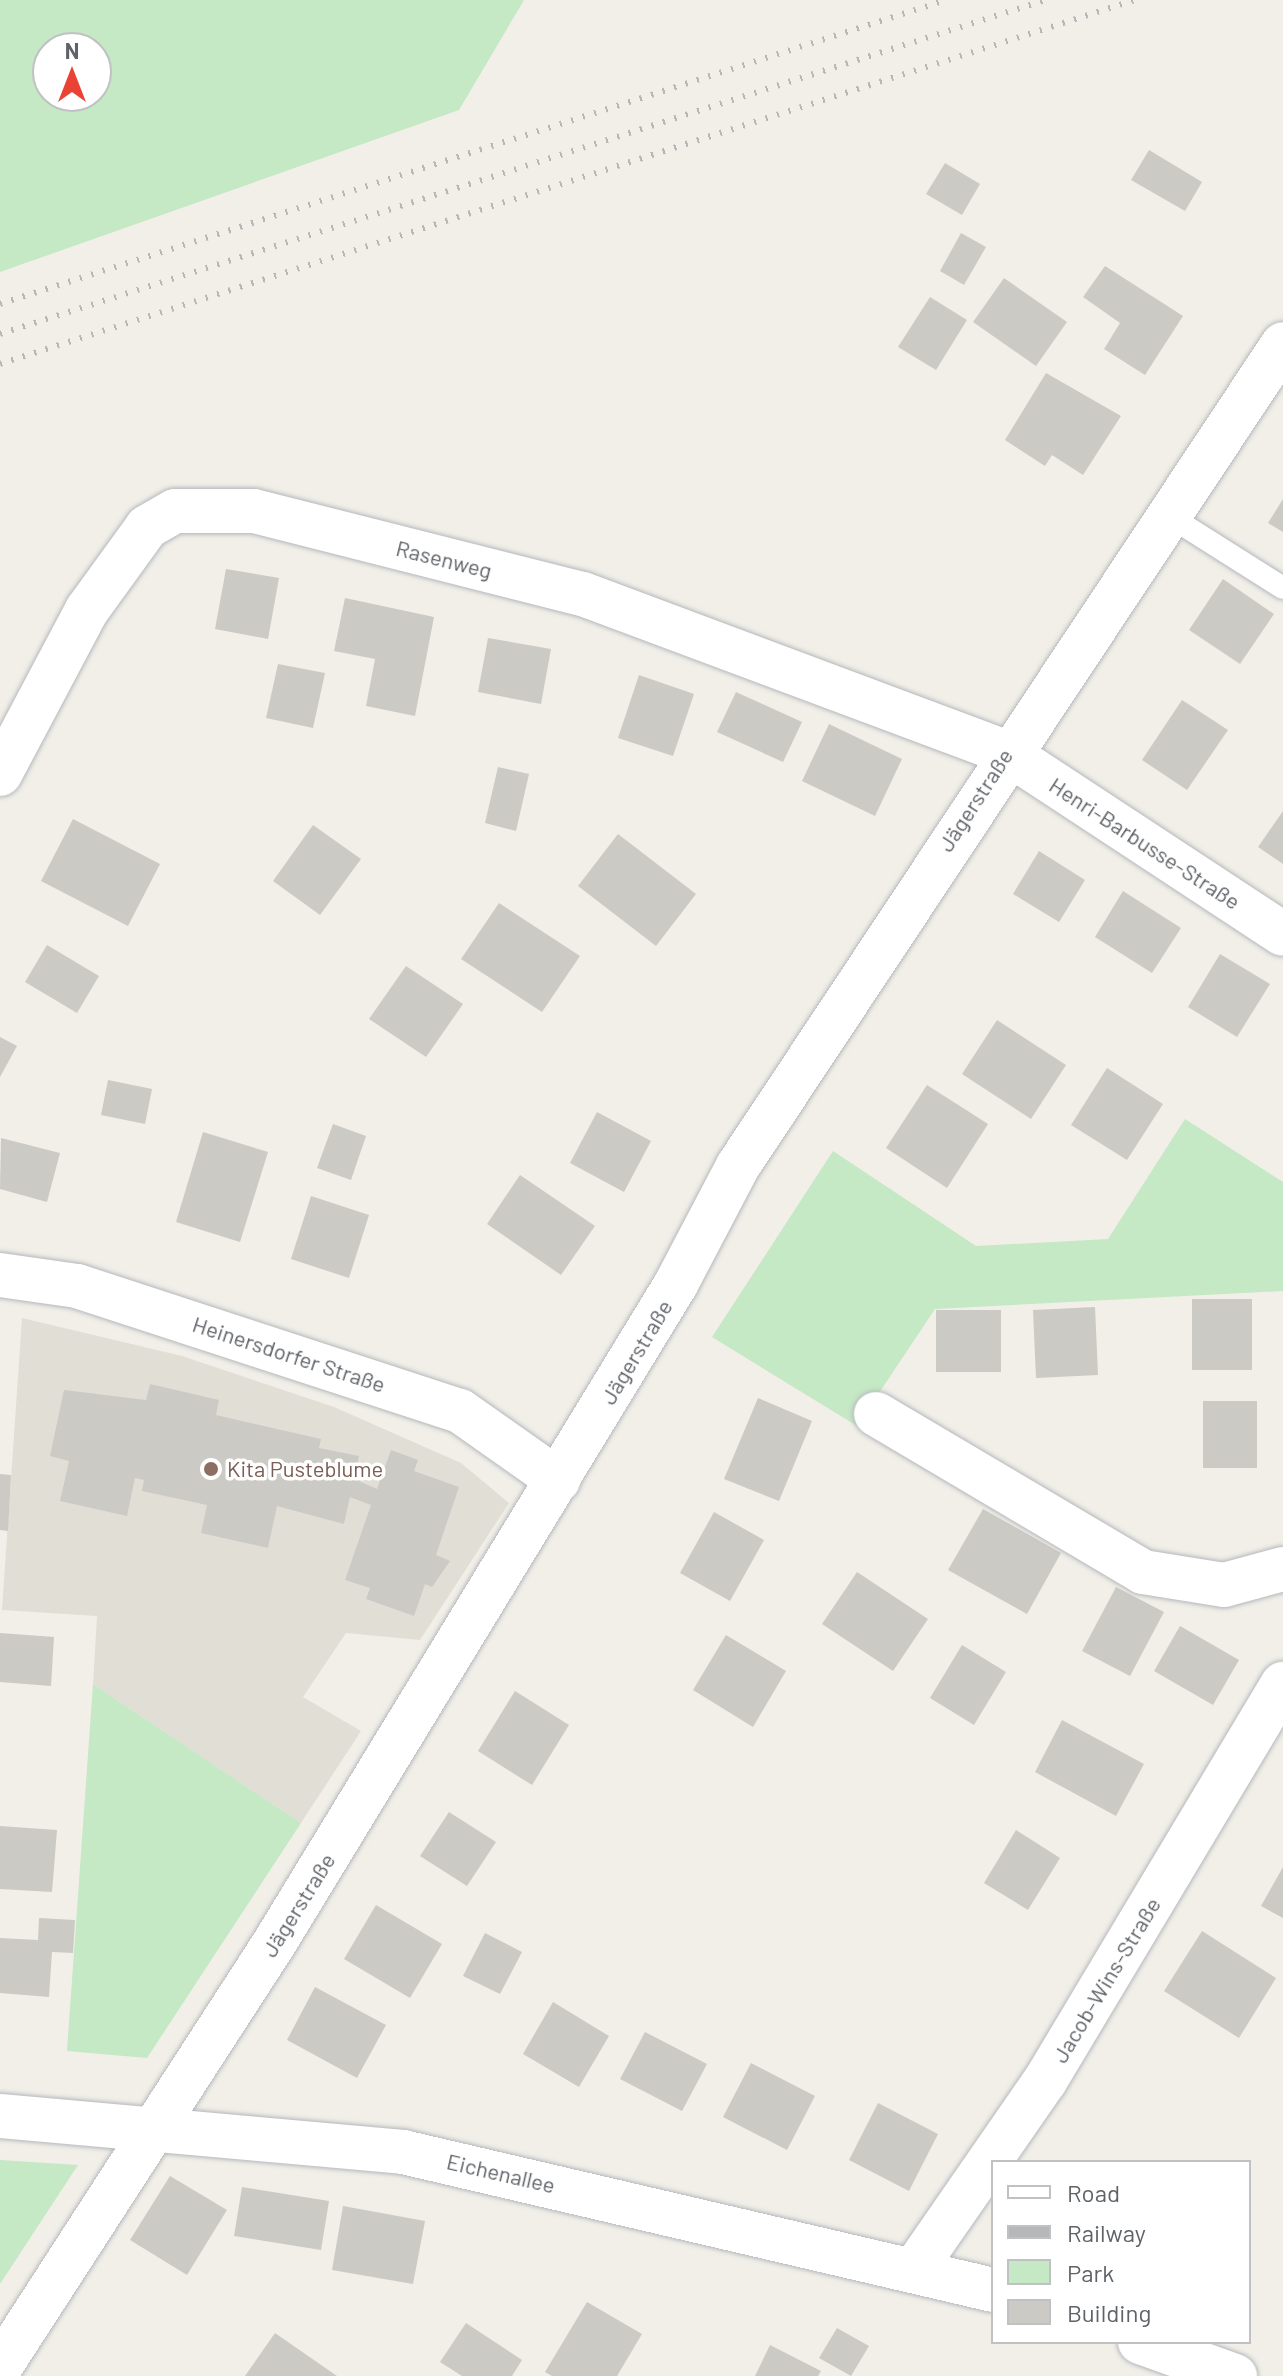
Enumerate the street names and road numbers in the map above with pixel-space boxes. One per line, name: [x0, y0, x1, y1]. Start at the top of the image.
street label: Rasenweg: [393, 534, 495, 584]
street label: Jägerstraße: [932, 744, 1018, 856]
street label: Henri-Barbusse-Straße: [1045, 771, 1245, 915]
street label: Jägerstraße: [595, 1295, 677, 1409]
street label: Heinersdorfer Straße: [189, 1310, 389, 1398]
street label: Jägerstraße: [256, 1848, 340, 1962]
street label: Jacob-Wins-Straße: [1046, 1893, 1166, 2067]
street label: Eichenallee: [444, 2148, 558, 2198]

